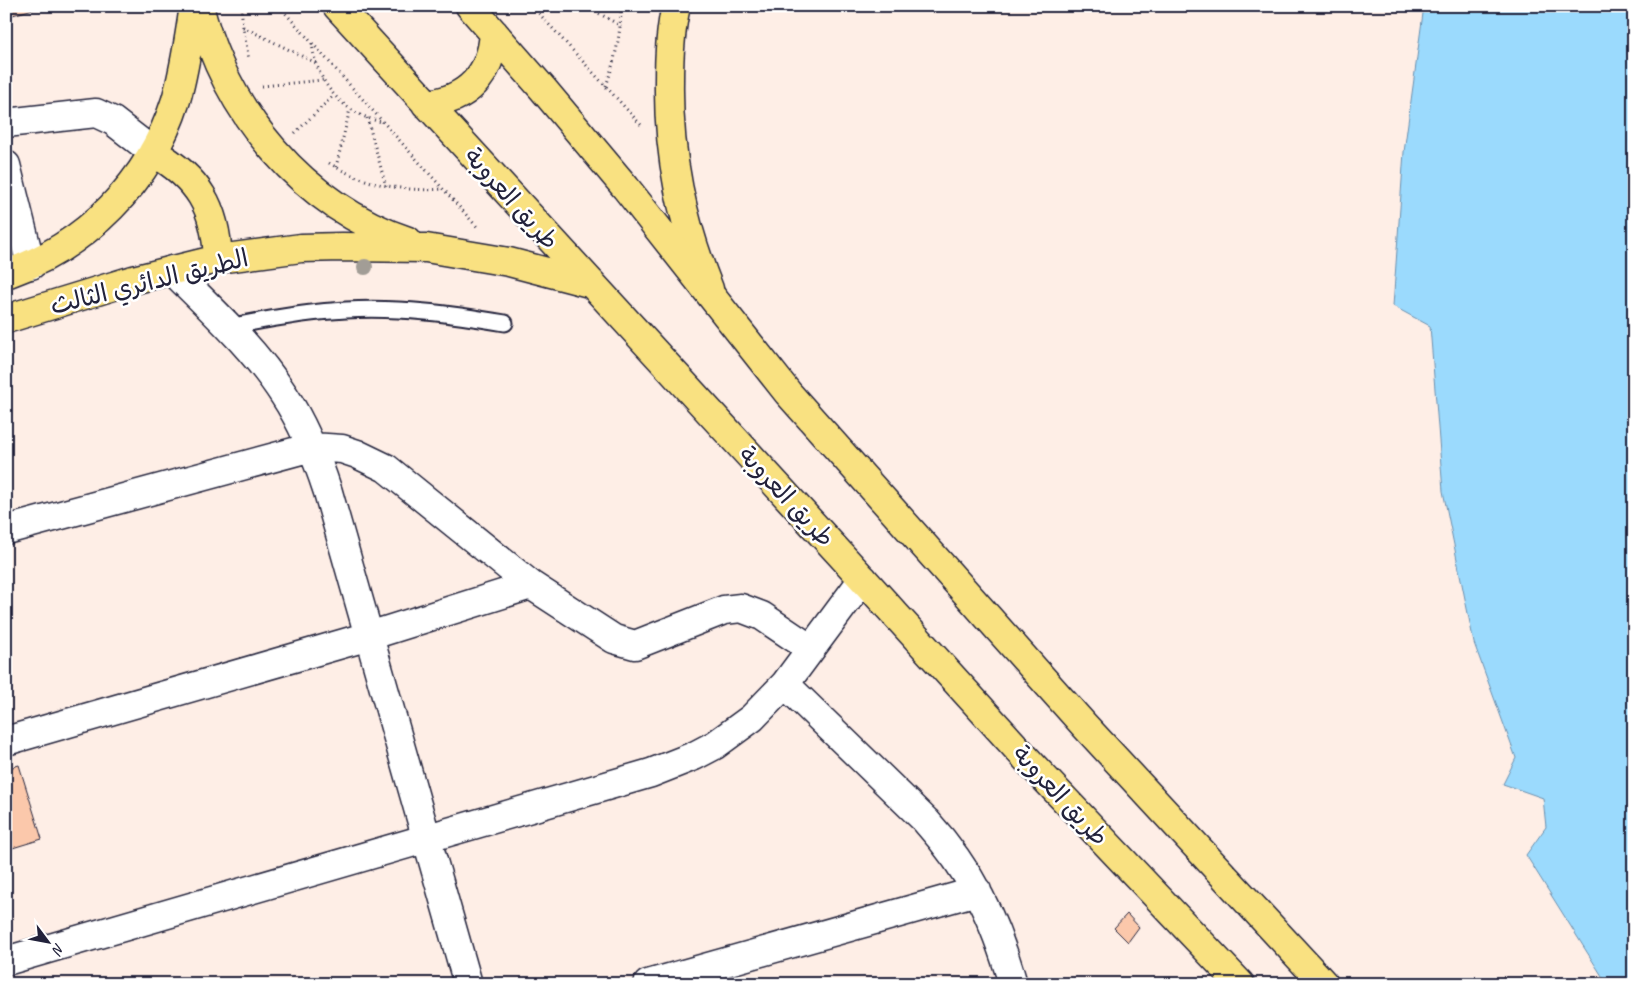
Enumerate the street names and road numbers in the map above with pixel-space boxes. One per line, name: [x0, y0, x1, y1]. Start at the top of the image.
street label: طريق العروبة: [457, 141, 565, 256]
street label: الطريق الدائري الثالث: [47, 242, 252, 324]
street label: طريق العروبة: [731, 439, 841, 554]
street label: طريق العروبة: [1005, 738, 1115, 853]

